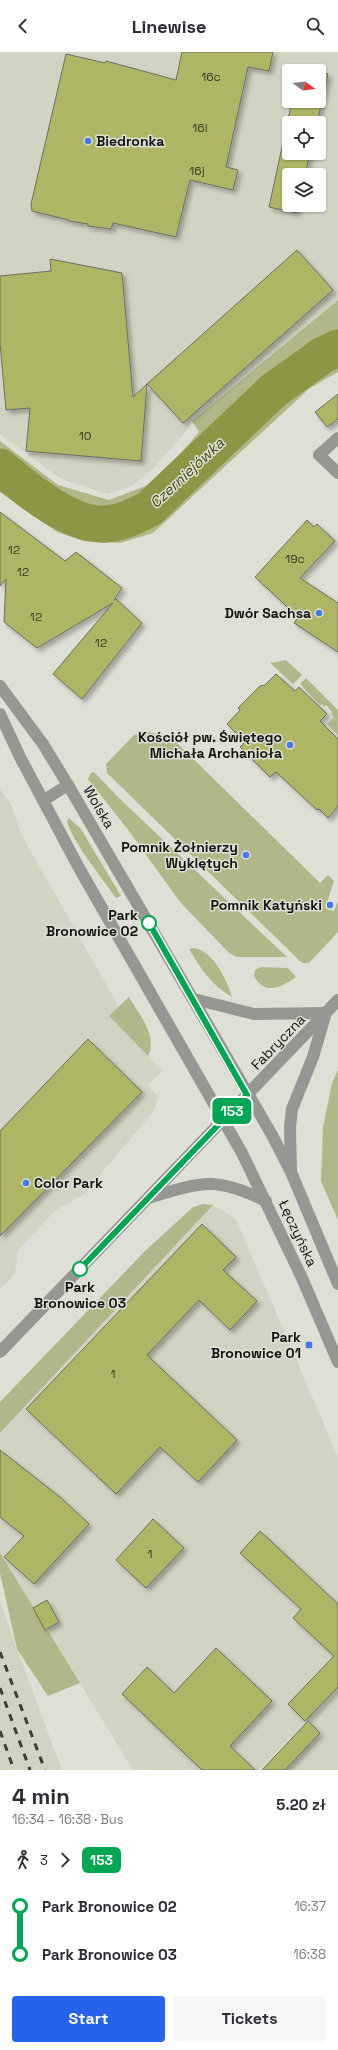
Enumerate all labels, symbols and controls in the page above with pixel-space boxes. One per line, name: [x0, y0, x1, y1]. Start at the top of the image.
icon: back: [12, 15, 34, 37]
text: Linewise: [132, 15, 206, 38]
icon: search: [304, 15, 326, 37]
north arrow: [282, 64, 326, 108]
map controls: [282, 64, 326, 212]
house number: 16c: [201, 69, 221, 85]
button: locate: [282, 116, 326, 160]
house number: 16i: [192, 120, 208, 136]
place label: Biedronka: [96, 132, 164, 150]
marker: Biedronka: [83, 136, 93, 146]
house number: 16j: [189, 163, 205, 179]
button: layers: [282, 168, 326, 212]
house number: 10: [79, 428, 91, 444]
water label: Czerniejówka: [146, 433, 228, 512]
house number: 12: [8, 542, 20, 558]
house number: 19c: [285, 551, 305, 567]
house number: 12: [17, 564, 29, 580]
place label: Dwór Sachsa: [224, 604, 311, 622]
marker: Dwór Sachsa: [314, 608, 324, 618]
house number: 12: [30, 609, 42, 625]
house number: 12: [95, 635, 107, 651]
place label: Kościół pw. Świętego Michała Archanioła: [138, 728, 282, 762]
marker: Kościół pw. Świętego Michała Archanioła: [285, 740, 295, 750]
street label: Wolska: [79, 782, 119, 832]
place label: Pomnik Żołnierzy Wyklętych: [121, 838, 238, 872]
marker: Pomnik Żołnierzy Wyklętych: [241, 850, 251, 860]
place label: Pomnik Katyński: [210, 896, 322, 914]
marker: Pomnik Katyński: [325, 900, 335, 910]
place label: Park Bronowice 02: [46, 906, 138, 940]
marker: Park Bronowice 02: [141, 915, 157, 931]
street label: Fabryczna: [247, 1010, 309, 1074]
line badge: 153: [209, 1098, 255, 1124]
text: 153: [220, 1102, 244, 1120]
place label: Color Park: [34, 1174, 103, 1192]
marker: Color Park: [21, 1178, 31, 1188]
street label: Łęczyńska: [275, 1197, 321, 1269]
marker: Park Bronowice 03: [72, 1261, 88, 1277]
place label: Park Bronowice 03: [34, 1278, 126, 1312]
place label: Park Bronowice 01: [211, 1328, 301, 1362]
marker: Park Bronowice 01: [304, 1340, 314, 1350]
house number: 1: [110, 1366, 116, 1382]
house number: 1: [147, 1546, 153, 1562]
text: 4 min: [12, 1782, 70, 1810]
text: 5.20 zł: [276, 1795, 326, 1814]
text: 16:34 – 16:38 · Bus: [12, 1811, 124, 1828]
icon: walk: [12, 1849, 34, 1871]
icon: forward: [54, 1849, 76, 1871]
text: 153: [90, 1851, 113, 1869]
text: 3: [40, 1852, 48, 1869]
text: Park Bronowice 02: [42, 1897, 177, 1916]
text: 16:37: [294, 1898, 326, 1915]
text: Park Bronowice 03: [42, 1945, 177, 1964]
text: 16:38: [293, 1946, 326, 1963]
button: Start: [12, 1996, 165, 2042]
button: Tickets: [173, 1996, 326, 2042]

